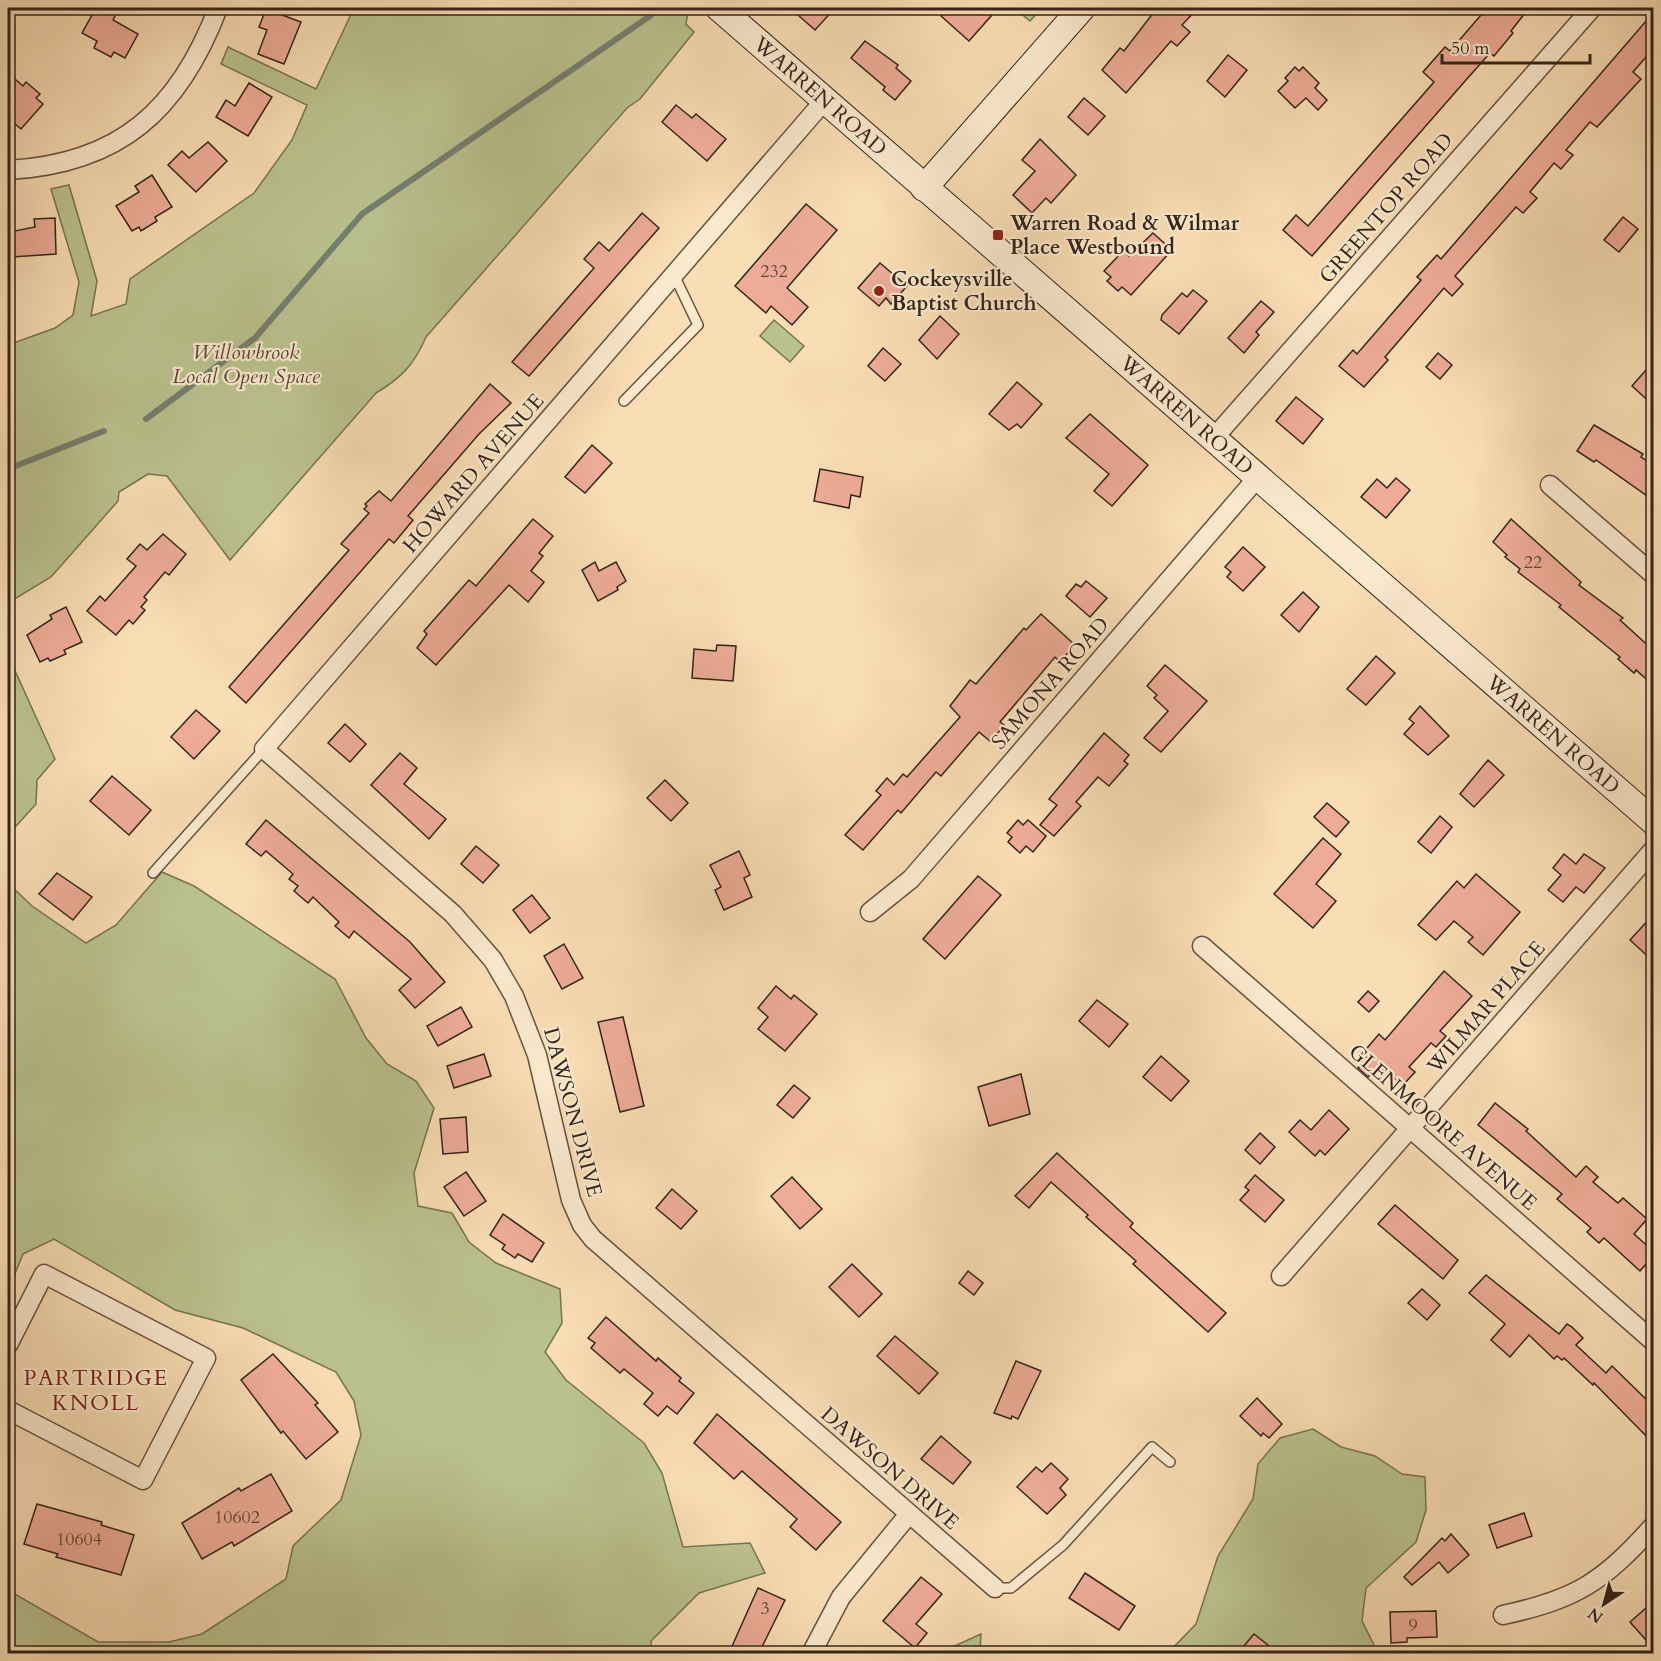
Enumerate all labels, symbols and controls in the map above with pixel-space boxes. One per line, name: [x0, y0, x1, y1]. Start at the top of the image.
scale bar: [1442, 27, 1590, 65]
street label: WARREN ROAD: [746, 29, 893, 163]
text: 50 m: [1451, 36, 1490, 61]
street label: GREENTOP ROAD: [1313, 127, 1460, 290]
place label: Warren Road & Wilmar Place Westbound: [1009, 209, 1240, 262]
marker: Warren Road & Wilmar Place Westbound: [991, 228, 1005, 242]
house number: 232: [760, 259, 788, 284]
place label: Cockeysville Baptist Church: [891, 265, 1036, 318]
marker: Cockeysville Baptist Church: [872, 284, 886, 298]
park label: Willowbrook Local Open Space: [172, 338, 321, 391]
street label: WARREN ROAD: [1112, 349, 1259, 482]
street label: HOWARD AVENUE: [396, 387, 551, 559]
house number: 22: [1524, 550, 1542, 575]
street label: SAMONA ROAD: [985, 611, 1116, 756]
street label: WARREN ROAD: [1479, 668, 1626, 801]
street label: WILMAR PLACE: [1420, 935, 1552, 1081]
street label: DAWSON DRIVE: [536, 1024, 609, 1200]
street label: GLENMOORE AVENUE: [1342, 1037, 1543, 1217]
district label: PARTRIDGE KNOLL: [23, 1363, 169, 1418]
street label: DAWSON DRIVE: [814, 1400, 965, 1537]
house number: 10602: [214, 1505, 260, 1530]
house number: 10604: [56, 1527, 102, 1552]
north arrow: [1574, 1574, 1634, 1634]
house number: 3: [760, 1596, 770, 1621]
text: N: [1584, 1602, 1608, 1628]
house number: 9: [1408, 1613, 1418, 1638]

